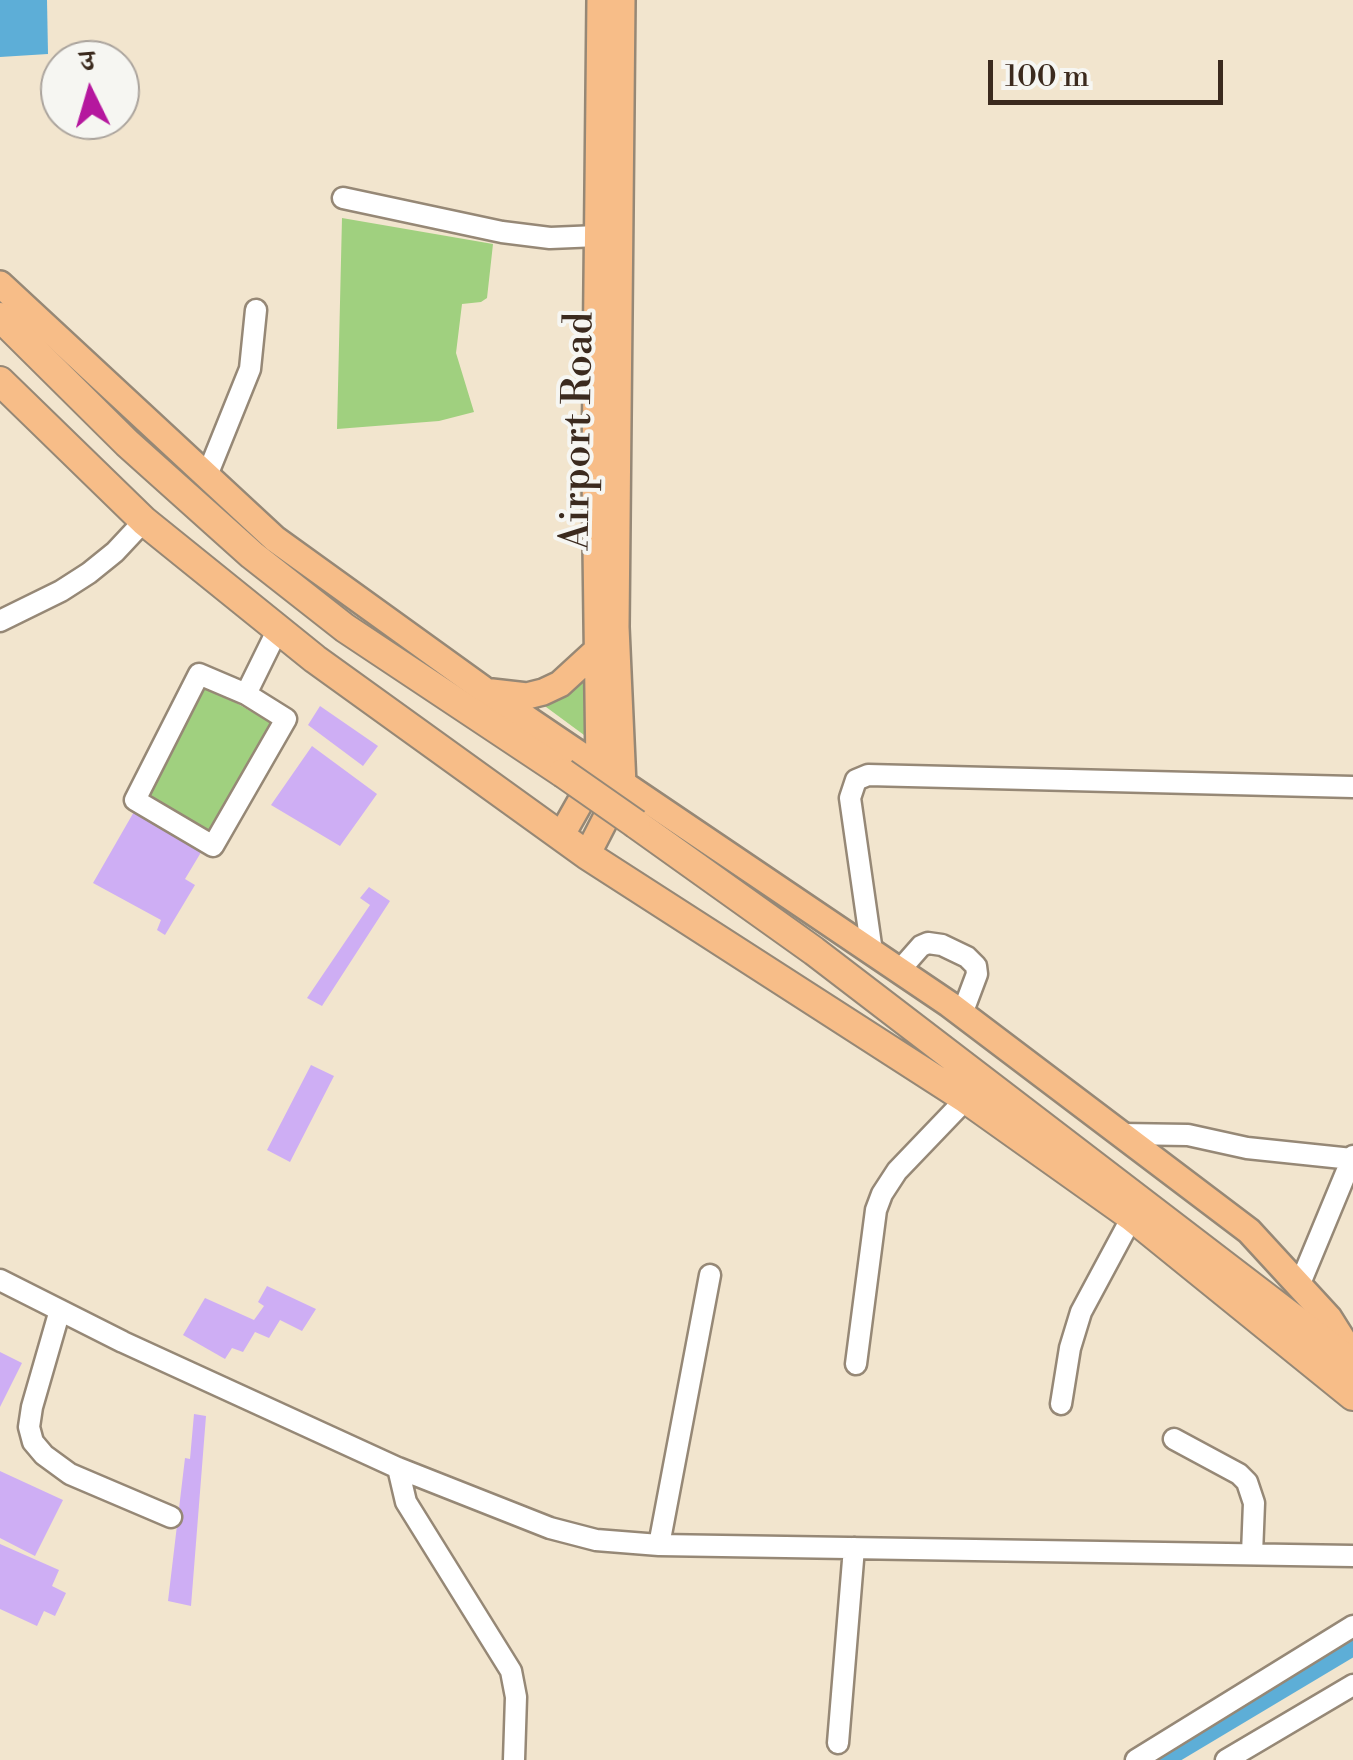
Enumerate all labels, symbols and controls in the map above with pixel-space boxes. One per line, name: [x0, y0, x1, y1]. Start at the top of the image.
north arrow: [40, 40, 140, 140]
scale bar: [993, 40, 1228, 102]
text: उ: [79, 44, 96, 80]
text: 100 m: [1005, 58, 1089, 96]
street label: Airport Road: [554, 311, 606, 551]

